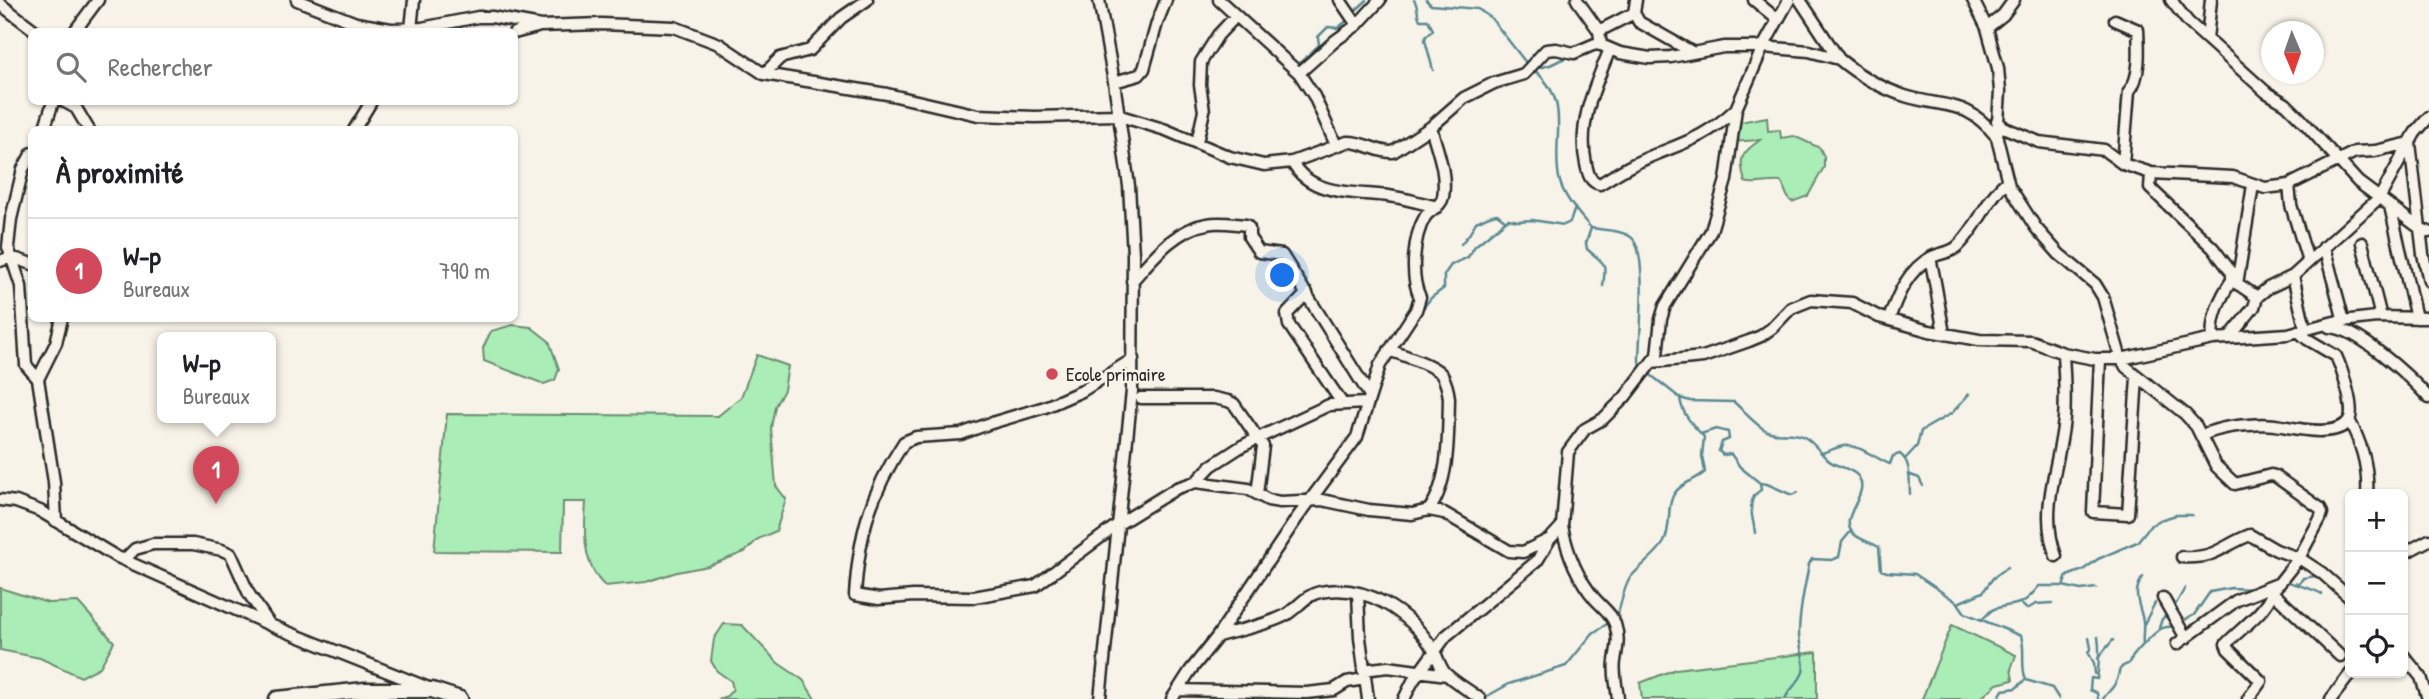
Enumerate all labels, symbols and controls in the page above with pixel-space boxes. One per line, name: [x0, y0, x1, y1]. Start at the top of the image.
north arrow: [2261, 21, 2324, 84]
search box: [28, 28, 518, 105]
icon: search: [52, 48, 90, 86]
text: Rechercher: [108, 49, 213, 84]
text: À proximité: [56, 152, 184, 192]
text: W-p: [123, 238, 161, 273]
text: 1: [75, 255, 83, 286]
text: 790 m: [439, 255, 490, 286]
your location: [1265, 258, 1299, 292]
text: Bureaux: [123, 273, 190, 304]
popup: [157, 332, 276, 423]
text: W-p: [183, 345, 220, 380]
place label: Ecole primaire: [1066, 361, 1166, 387]
marker: Ecole primaire: [1044, 366, 1060, 382]
text: Bureaux: [183, 380, 250, 411]
pin: 1: [193, 446, 239, 504]
map controls: [2345, 489, 2408, 678]
button: +: [2345, 489, 2408, 552]
button: −: [2345, 552, 2408, 615]
button: locate: [2345, 615, 2408, 678]

